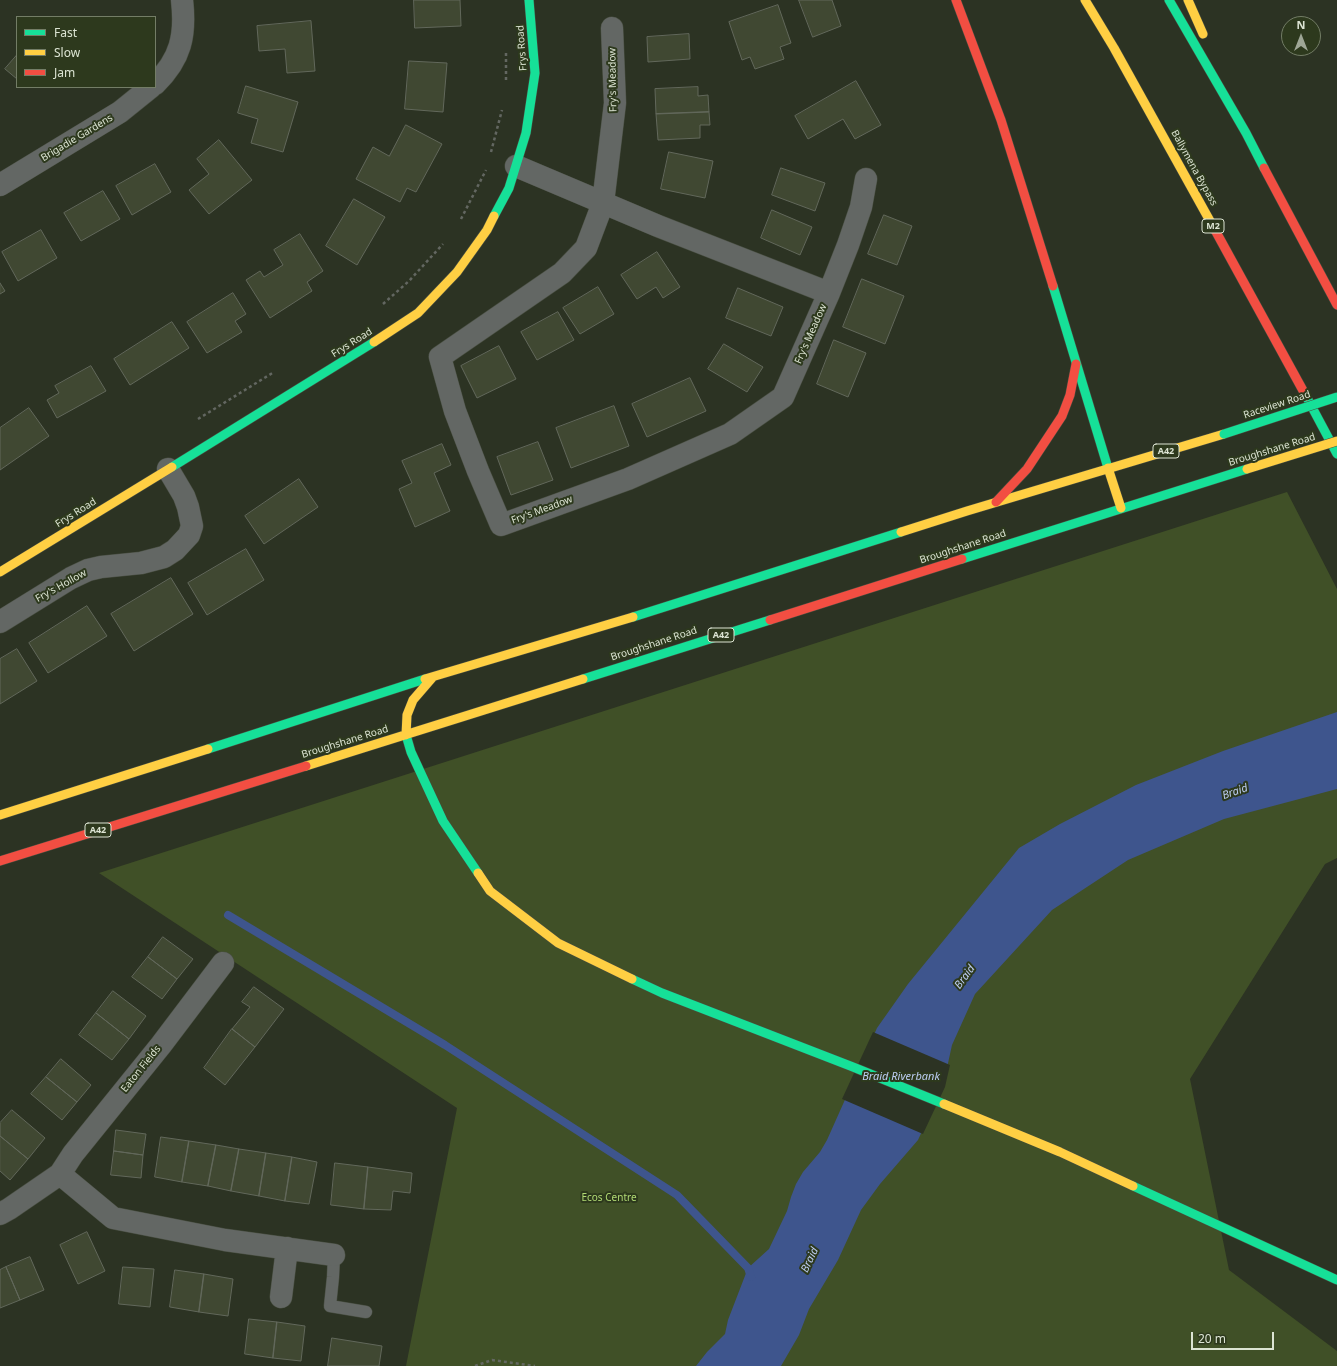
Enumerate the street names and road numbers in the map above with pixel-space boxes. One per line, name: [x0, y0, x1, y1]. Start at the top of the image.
street label: Frys Road: [514, 25, 530, 71]
street label: Fry's Meadow: [606, 48, 620, 112]
street label: Brigadie Gardens: [39, 112, 115, 164]
street label: Ballymena Bypass: [1168, 128, 1220, 208]
road number: M2: [1202, 219, 1224, 233]
street label: Fry's Meadow: [792, 302, 830, 366]
street label: Frys Road: [329, 326, 375, 360]
street label: Raceview Road: [1242, 389, 1312, 421]
street label: Broughshane Road: [1227, 431, 1317, 469]
road number: A42: [1153, 444, 1179, 458]
street label: Fry's Meadow: [510, 493, 574, 527]
street label: Frys Road: [53, 496, 99, 530]
street label: Broughshane Road: [918, 527, 1008, 567]
street label: Fry's Hollow: [33, 567, 89, 605]
street label: Broughshane Road: [609, 624, 699, 664]
road number: A42: [708, 628, 734, 642]
street label: Broughshane Road: [300, 723, 390, 761]
road number: A42: [85, 823, 111, 837]
street label: Eaton Fields: [119, 1043, 163, 1095]

